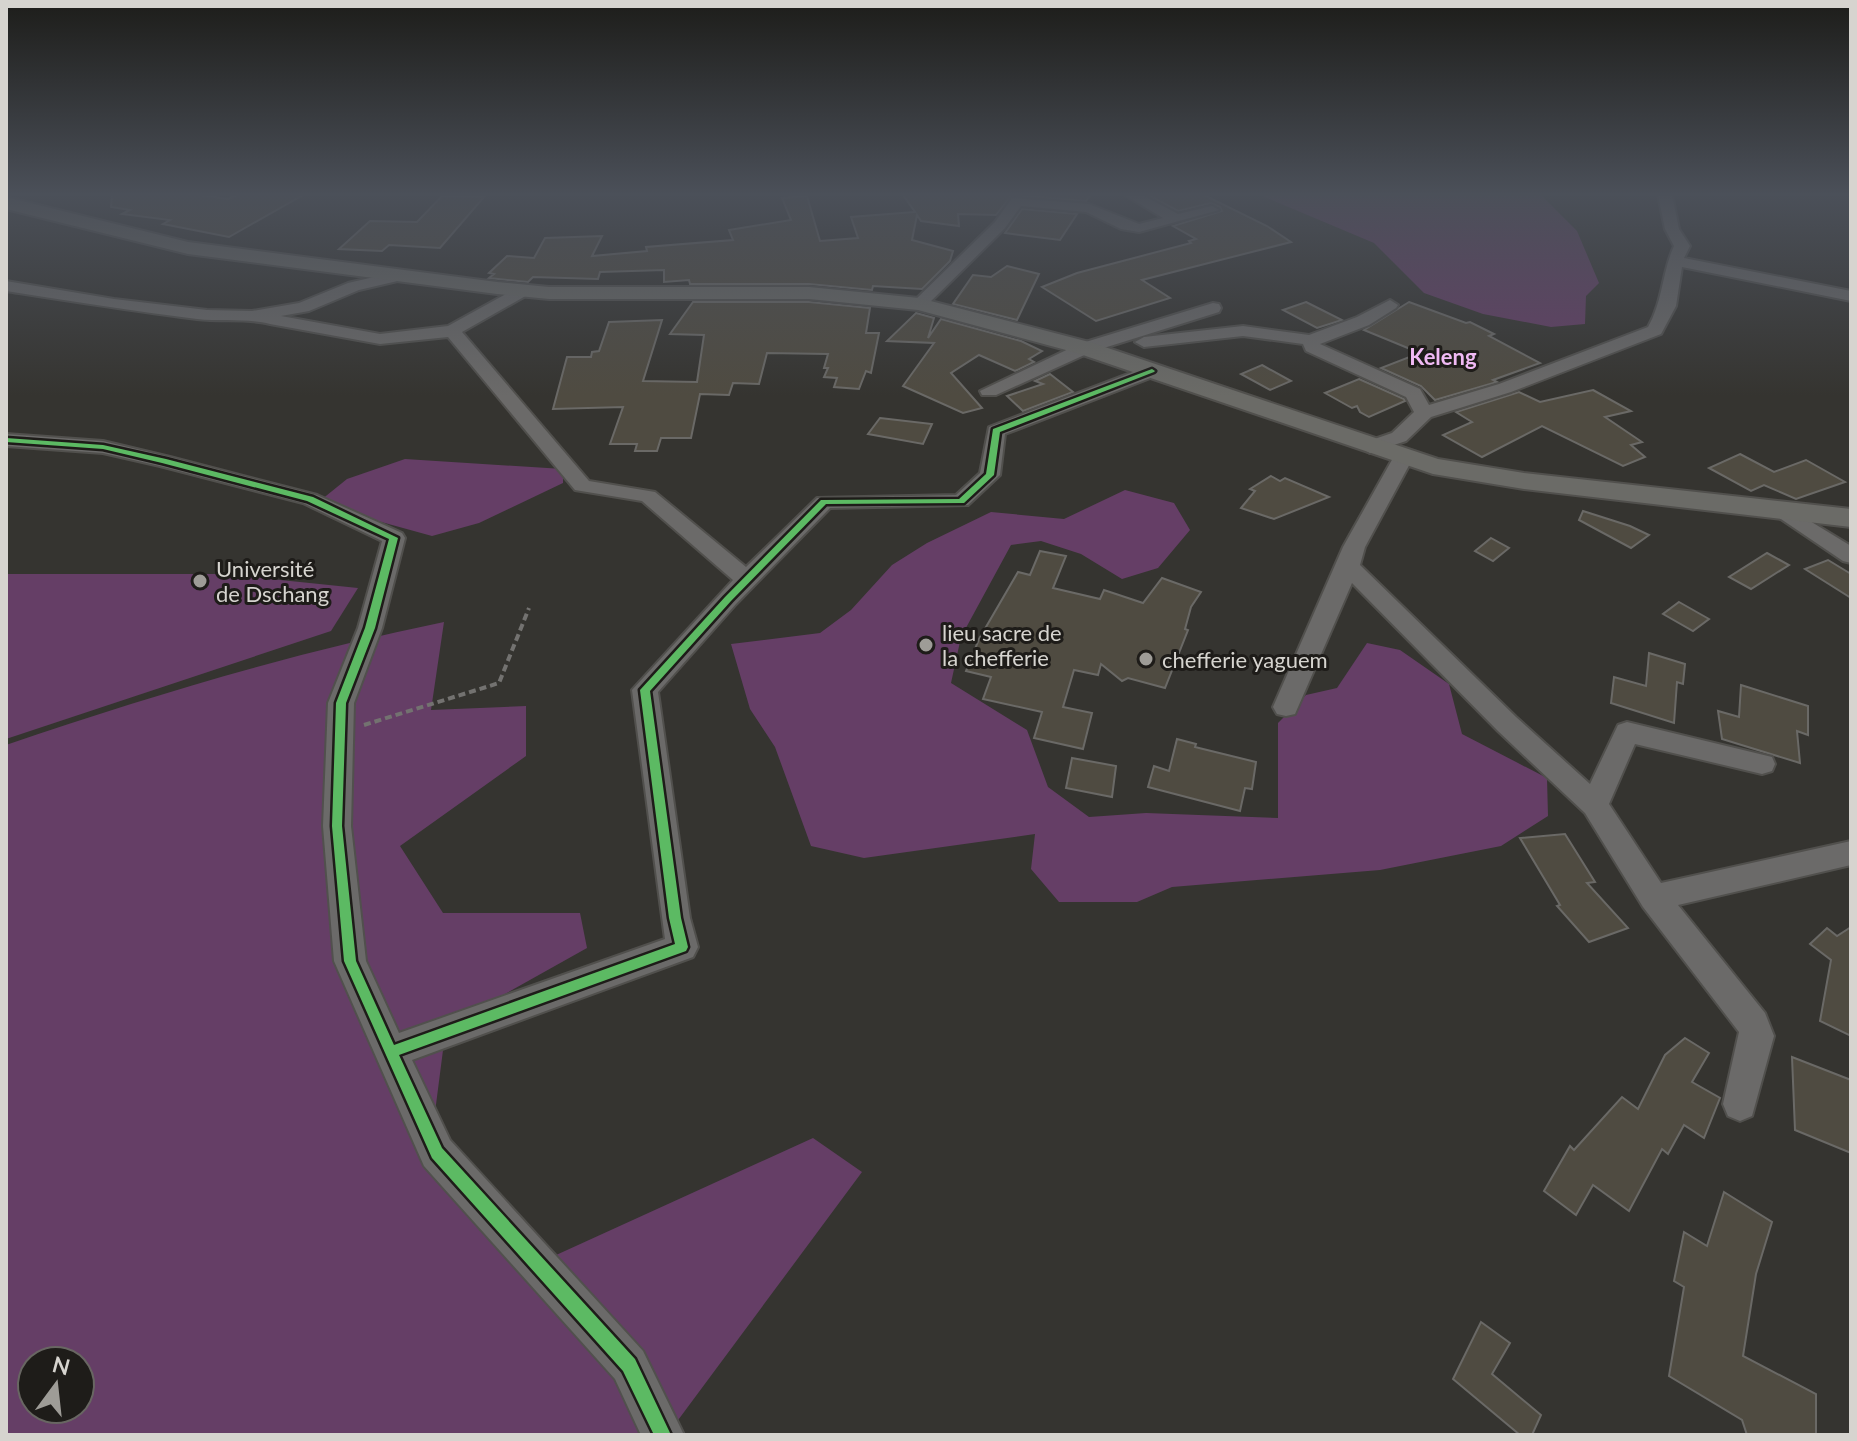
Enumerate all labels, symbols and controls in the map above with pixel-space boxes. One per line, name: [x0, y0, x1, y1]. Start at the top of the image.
district label: Keleng: [1409, 343, 1477, 370]
place label: Université de Dschang: [216, 555, 329, 607]
marker: Université de Dschang: [191, 572, 209, 590]
place label: lieu sacre de la chefferie: [942, 619, 1062, 671]
marker: lieu sacre de la chefferie: [917, 636, 935, 654]
place label: chefferie yaguem: [1162, 646, 1328, 673]
marker: chefferie yaguem: [1137, 650, 1155, 668]
north arrow: [16, 1345, 96, 1425]
text: N: [50, 1350, 73, 1380]

